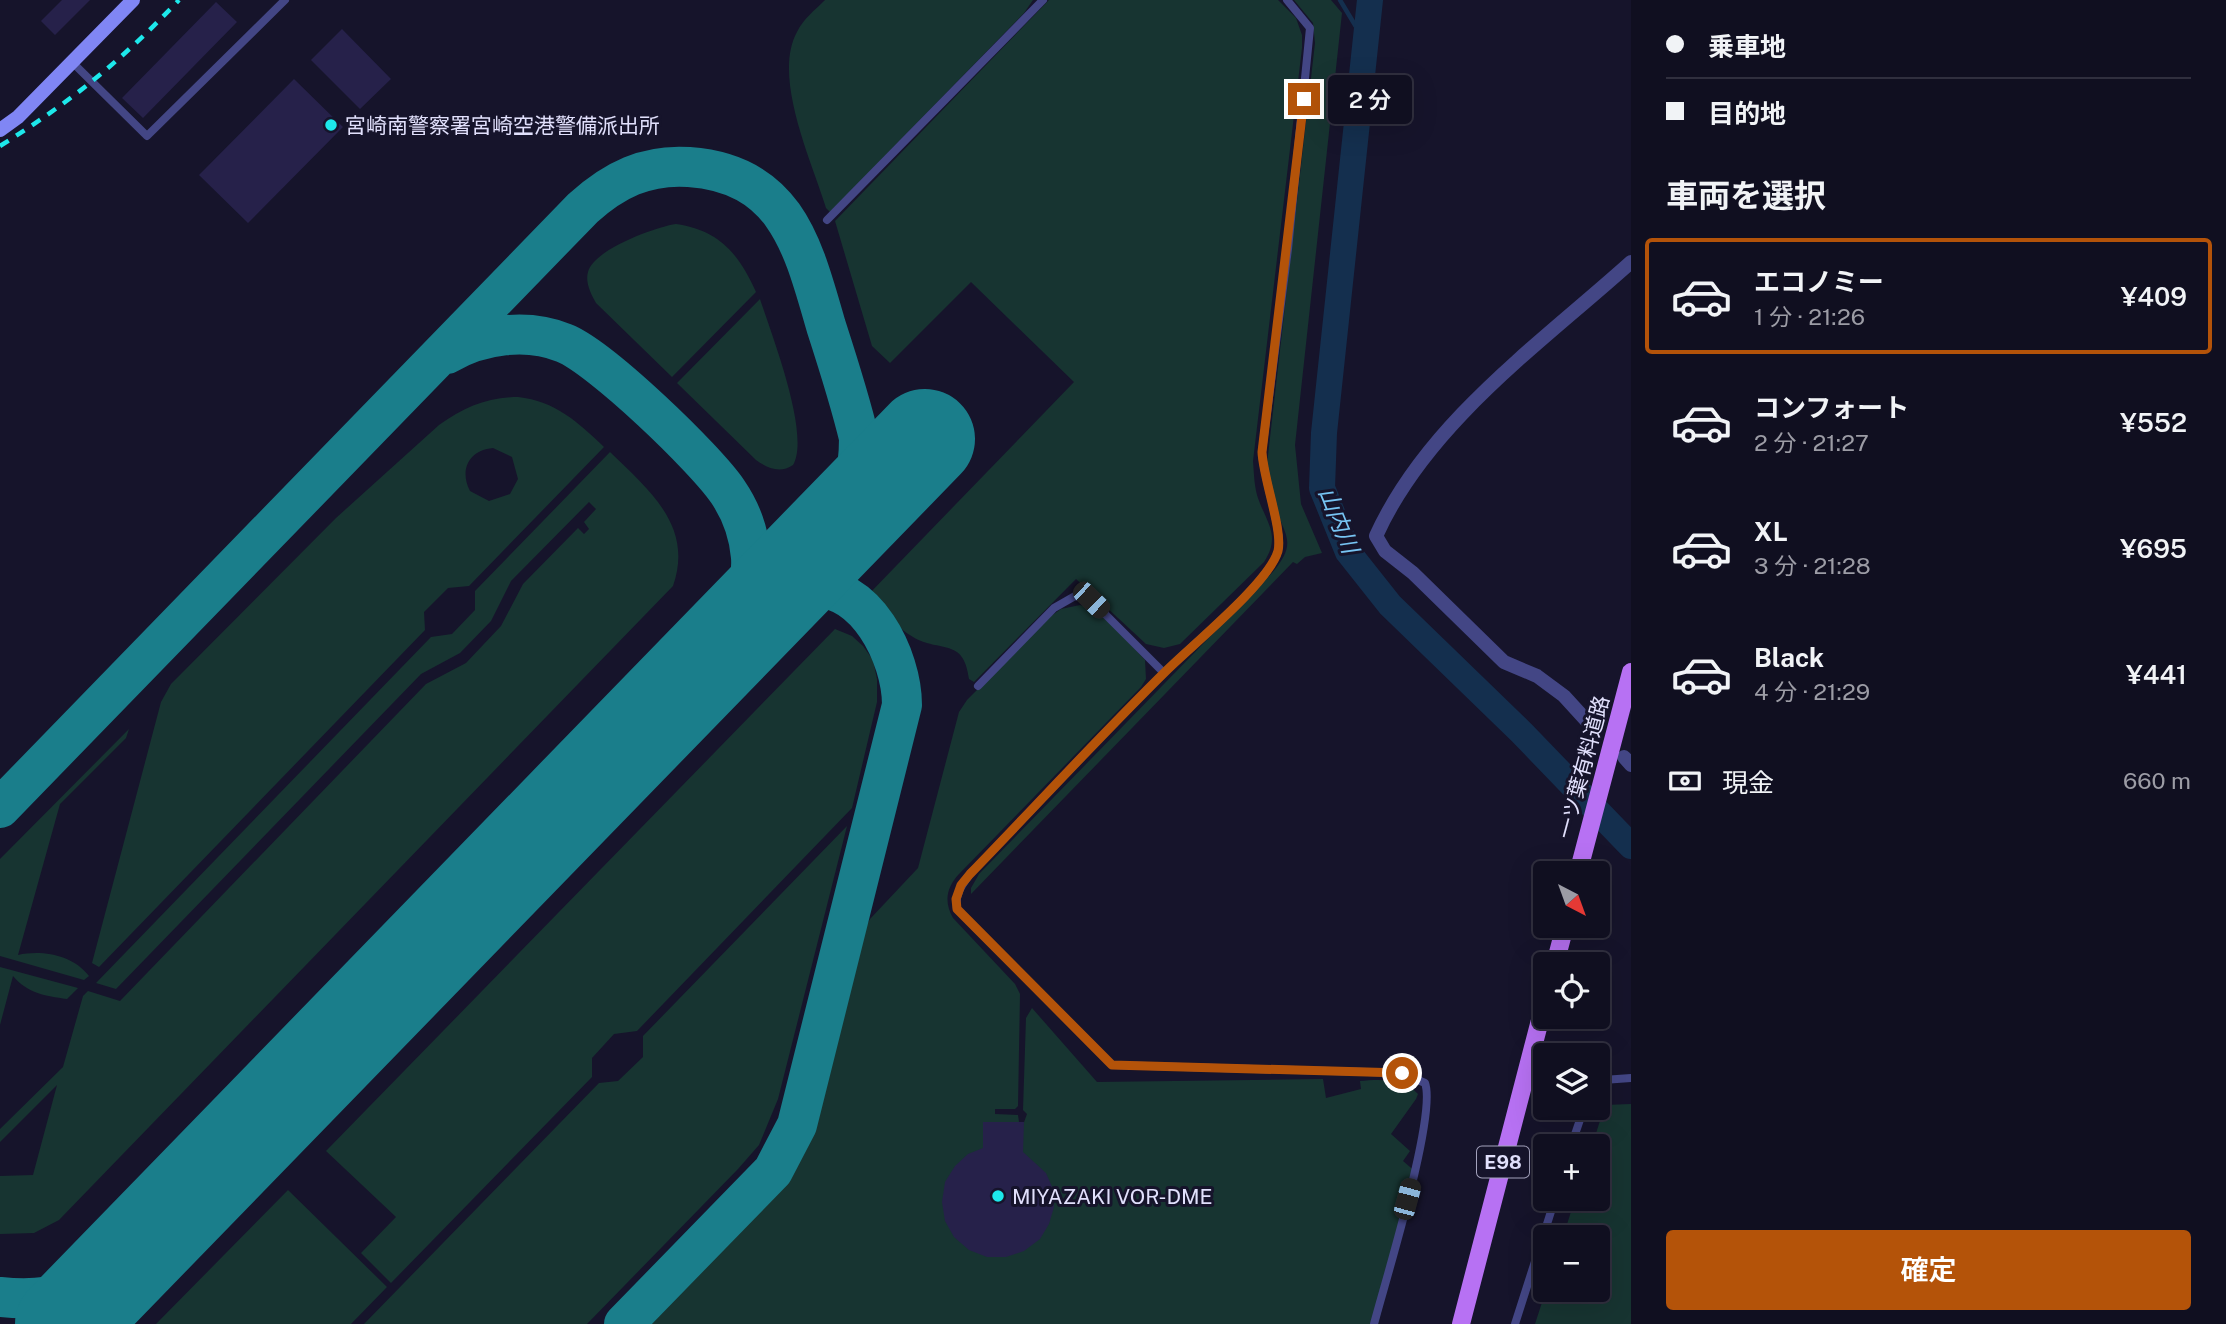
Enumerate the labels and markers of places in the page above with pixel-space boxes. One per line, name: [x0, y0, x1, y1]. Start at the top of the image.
place label: 宮崎南警察署宮崎空港警備派出所: [345, 113, 660, 138]
marker: 宮崎南警察署宮崎空港警備派出所: [323, 117, 339, 133]
place label: MIYAZAKI VOR-DME: [1012, 1184, 1213, 1209]
marker: MIYAZAKI VOR-DME: [990, 1188, 1006, 1204]

